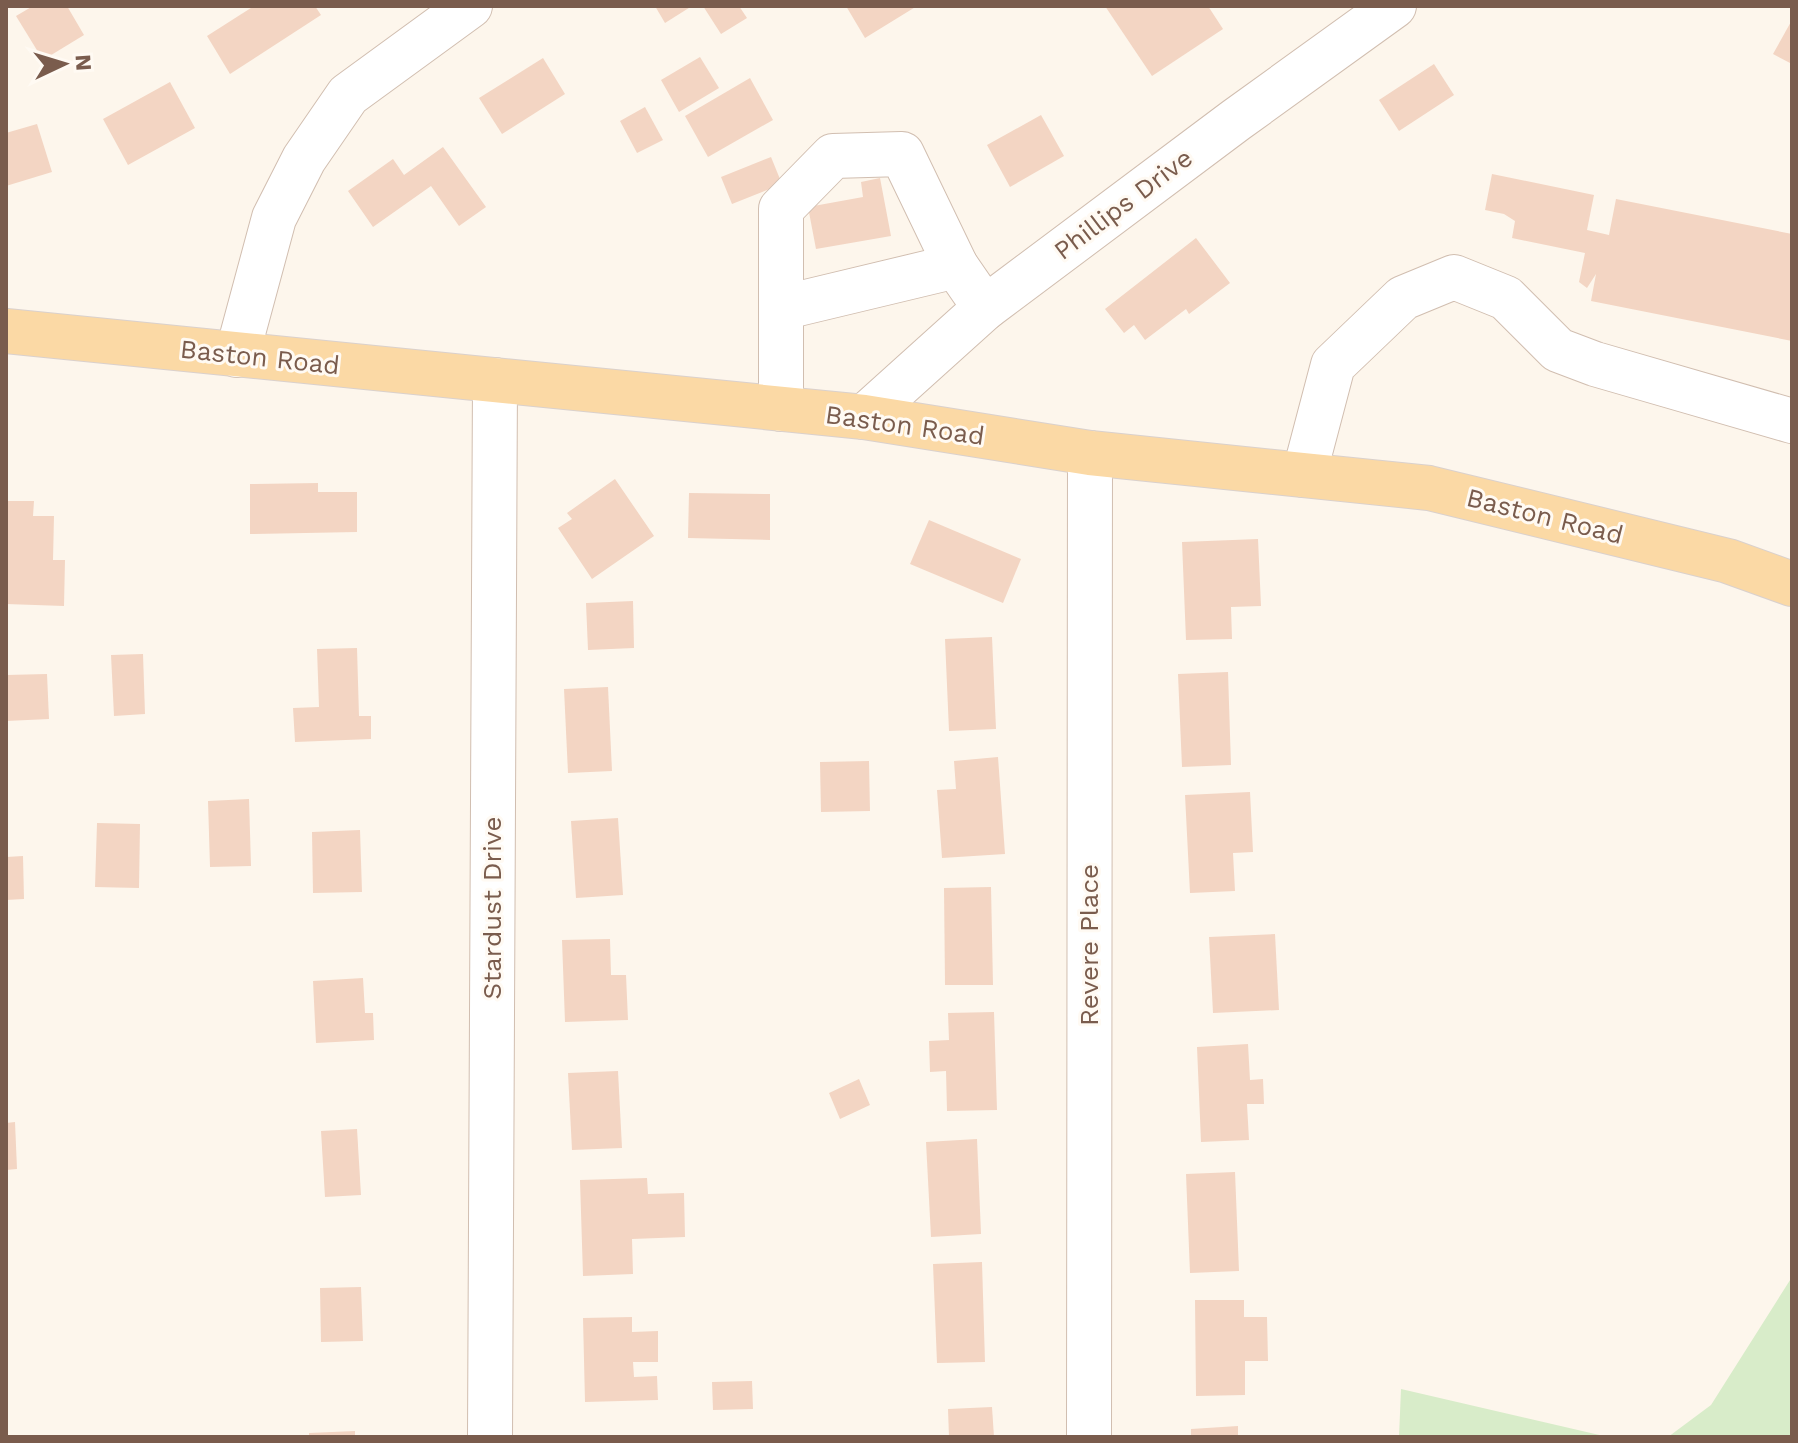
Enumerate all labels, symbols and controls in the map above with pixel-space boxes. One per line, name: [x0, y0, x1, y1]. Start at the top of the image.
north arrow: [24, 24, 104, 104]
text: N: [70, 54, 96, 72]
street label: Phillips Drive: [1048, 142, 1198, 266]
street label: Baston Road: [179, 334, 341, 380]
street label: Baston Road: [824, 399, 986, 451]
street label: Baston Road: [1464, 482, 1626, 550]
street label: Stardust Drive: [477, 817, 507, 999]
street label: Revere Place: [1074, 864, 1104, 1026]

